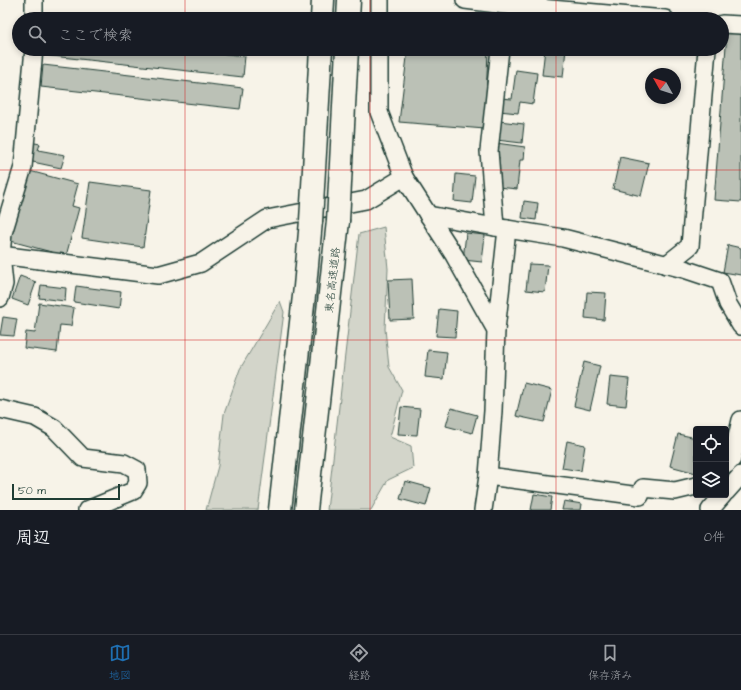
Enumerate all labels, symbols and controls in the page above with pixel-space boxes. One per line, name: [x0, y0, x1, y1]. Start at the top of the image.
search box: [12, 12, 729, 56]
icon: search: [26, 23, 48, 45]
text: ここで検索: [58, 25, 133, 46]
north arrow: [645, 68, 681, 104]
street label: 東名高速道路: [322, 246, 343, 314]
map controls: [693, 426, 729, 498]
button: locate: [693, 426, 729, 462]
button: layers: [693, 462, 729, 498]
scale bar: [12, 482, 120, 501]
text: 50 m: [18, 483, 46, 498]
text: 周辺: [16, 526, 50, 550]
text: 0件: [704, 528, 725, 546]
tab: 地図: [109, 642, 131, 683]
tab: 経路: [348, 642, 370, 683]
tab: 保存済み: [588, 642, 632, 683]

